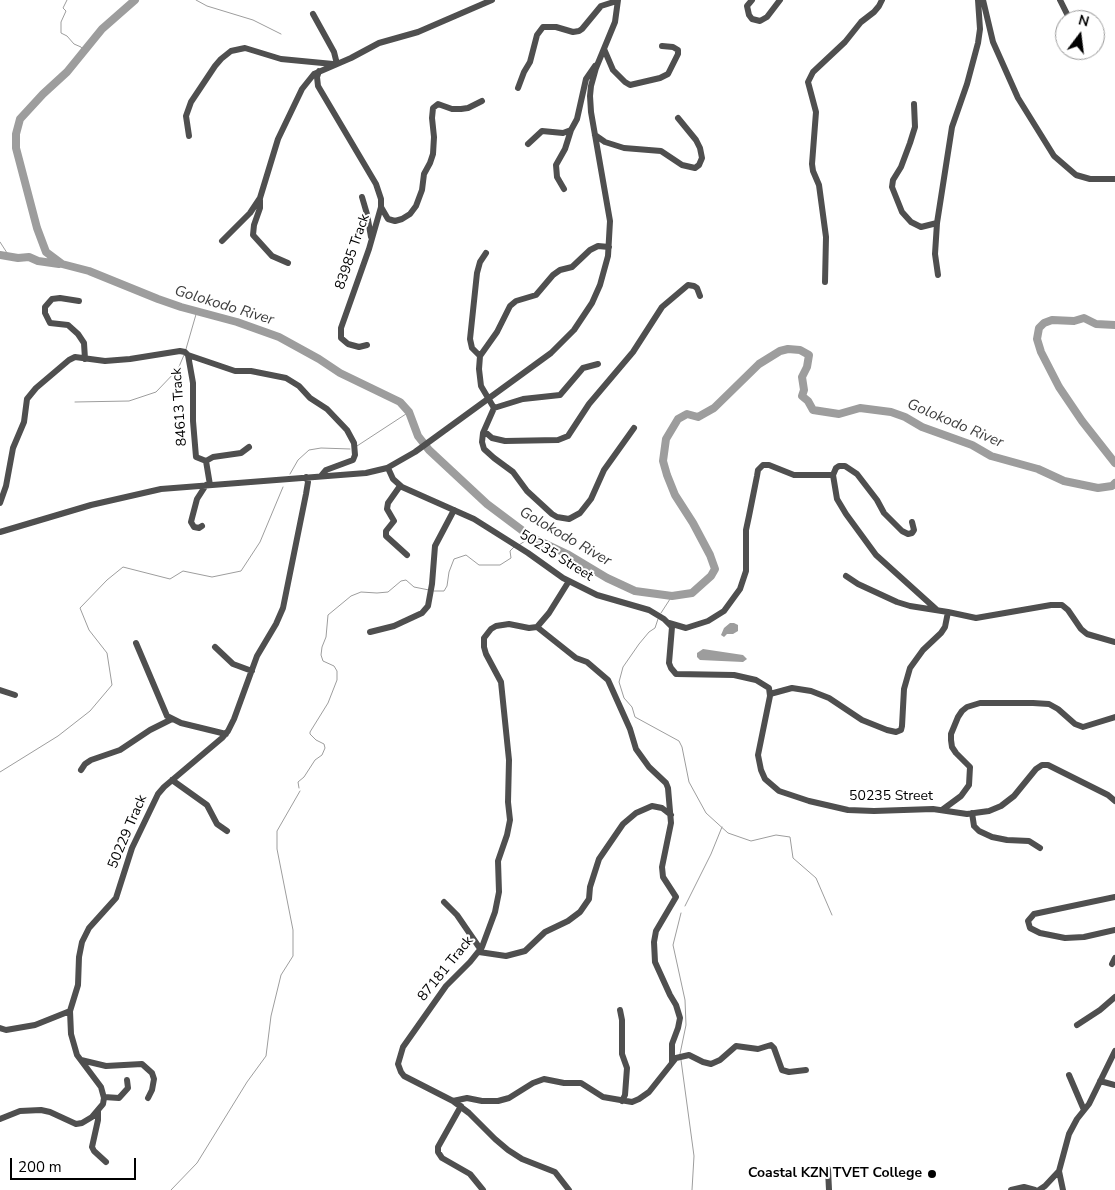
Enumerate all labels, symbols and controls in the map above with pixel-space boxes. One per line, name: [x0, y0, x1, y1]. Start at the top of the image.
north arrow: [1055, 10, 1105, 60]
text: N: [1076, 10, 1091, 32]
street label: 83985 Track: [332, 212, 374, 292]
water label: Golokodo River: [172, 282, 276, 330]
street label: 84613 Track: [169, 367, 191, 447]
water label: Golokodo River: [904, 396, 1006, 452]
water label: Golokodo River: [516, 503, 614, 571]
street label: 50235 Street: [516, 527, 596, 585]
street label: 50235 Street: [849, 789, 933, 805]
street label: 50229 Track: [105, 792, 151, 872]
street label: 87181 Track: [415, 933, 477, 1005]
scale bar: [12, 1148, 139, 1180]
text: 200 m: [18, 1157, 62, 1177]
place label: Coastal KZN TVET College: [748, 1166, 922, 1182]
marker: Coastal KZN TVET College: [926, 1168, 938, 1180]

